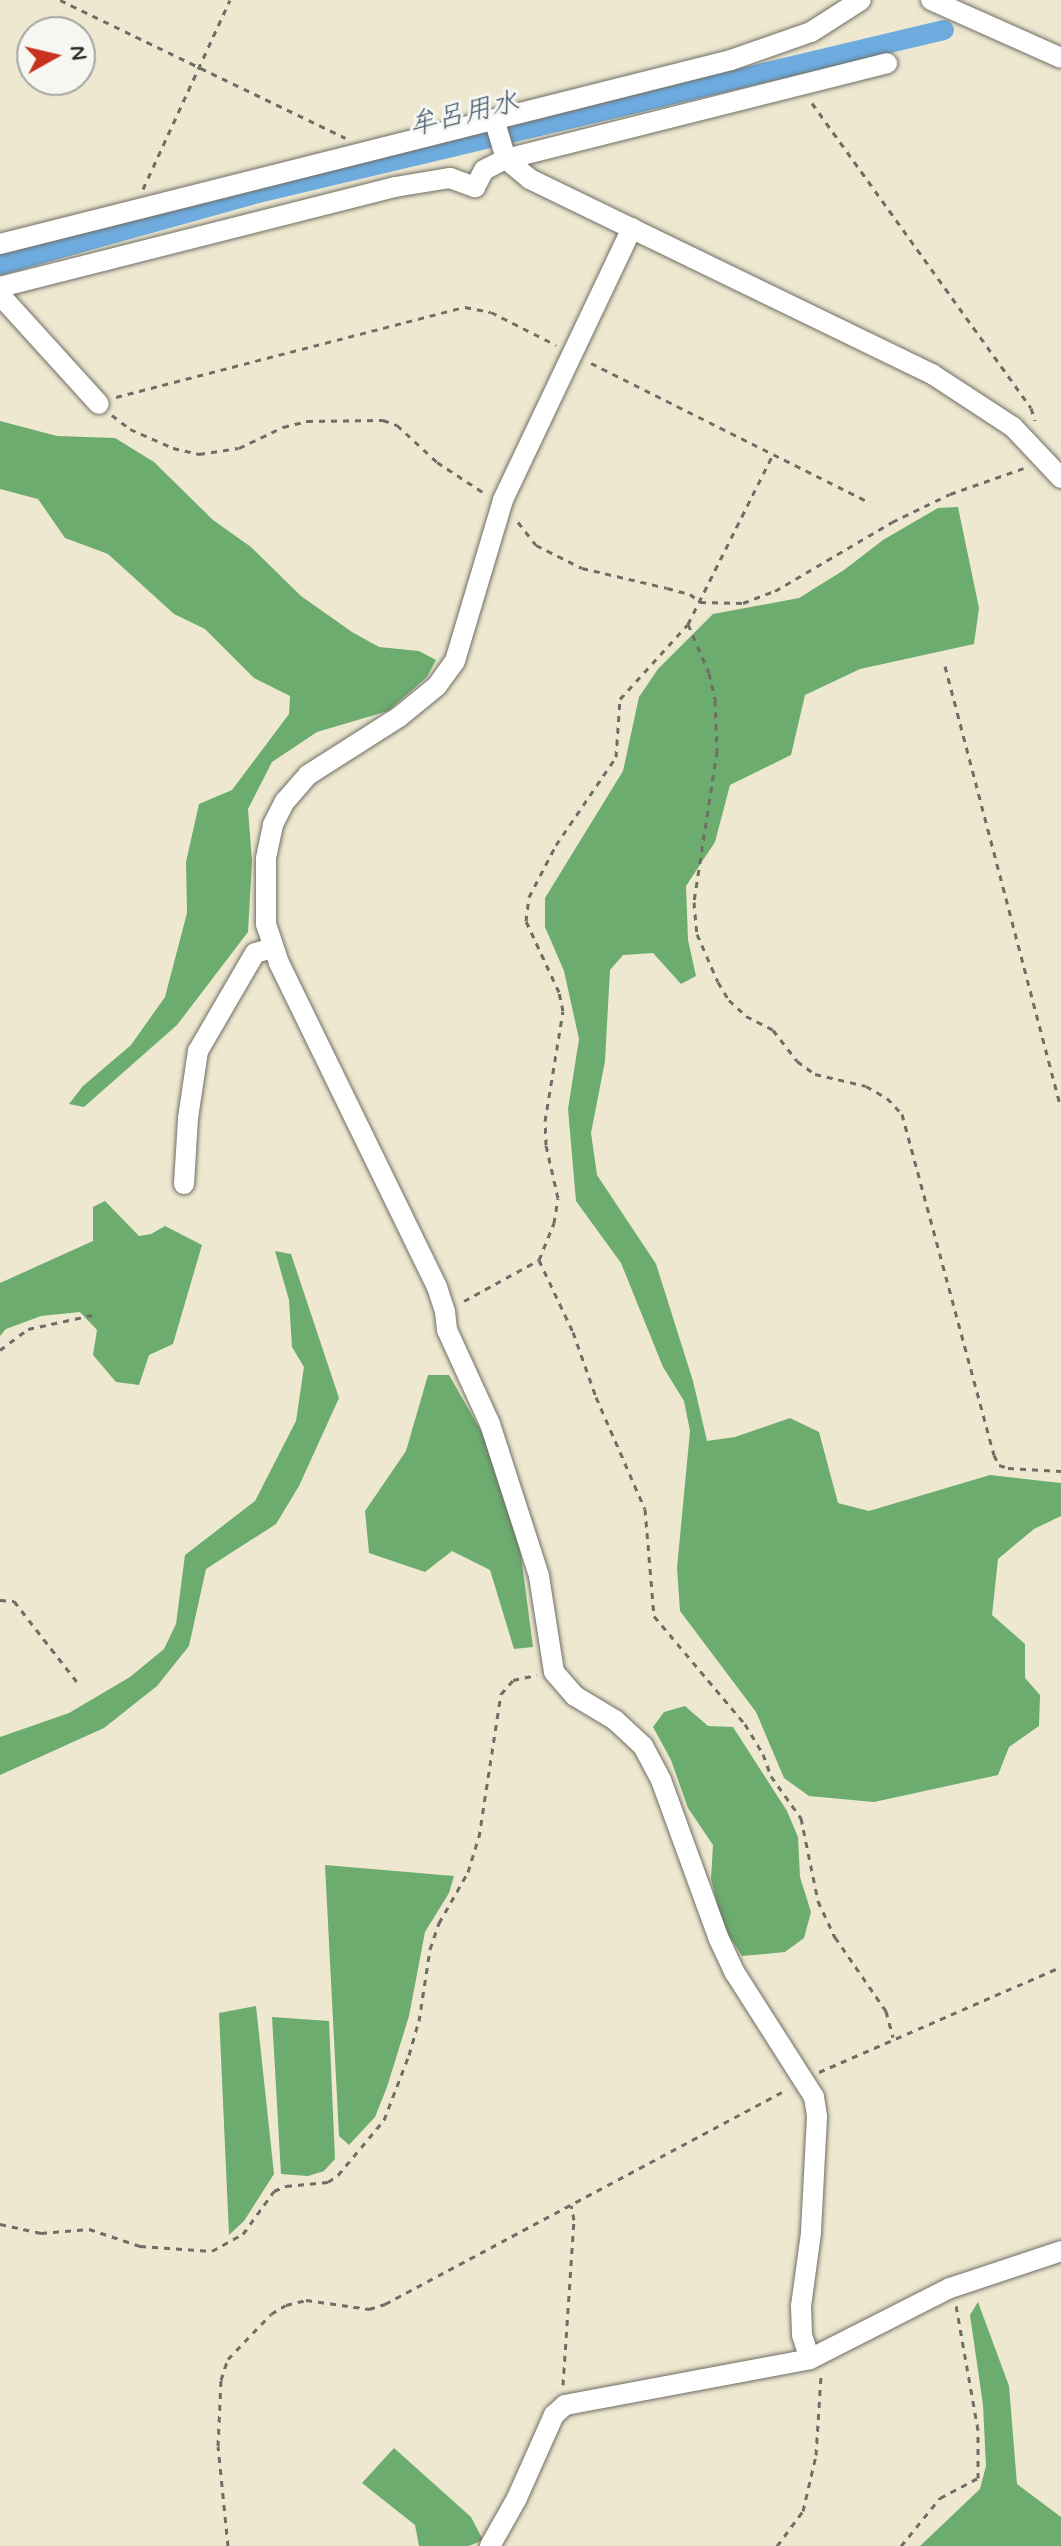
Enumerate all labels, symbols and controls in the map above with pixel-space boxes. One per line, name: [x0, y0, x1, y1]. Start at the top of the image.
north arrow: [16, 16, 96, 96]
text: N: [63, 44, 93, 62]
water label: 牟呂用水: [406, 86, 522, 144]

